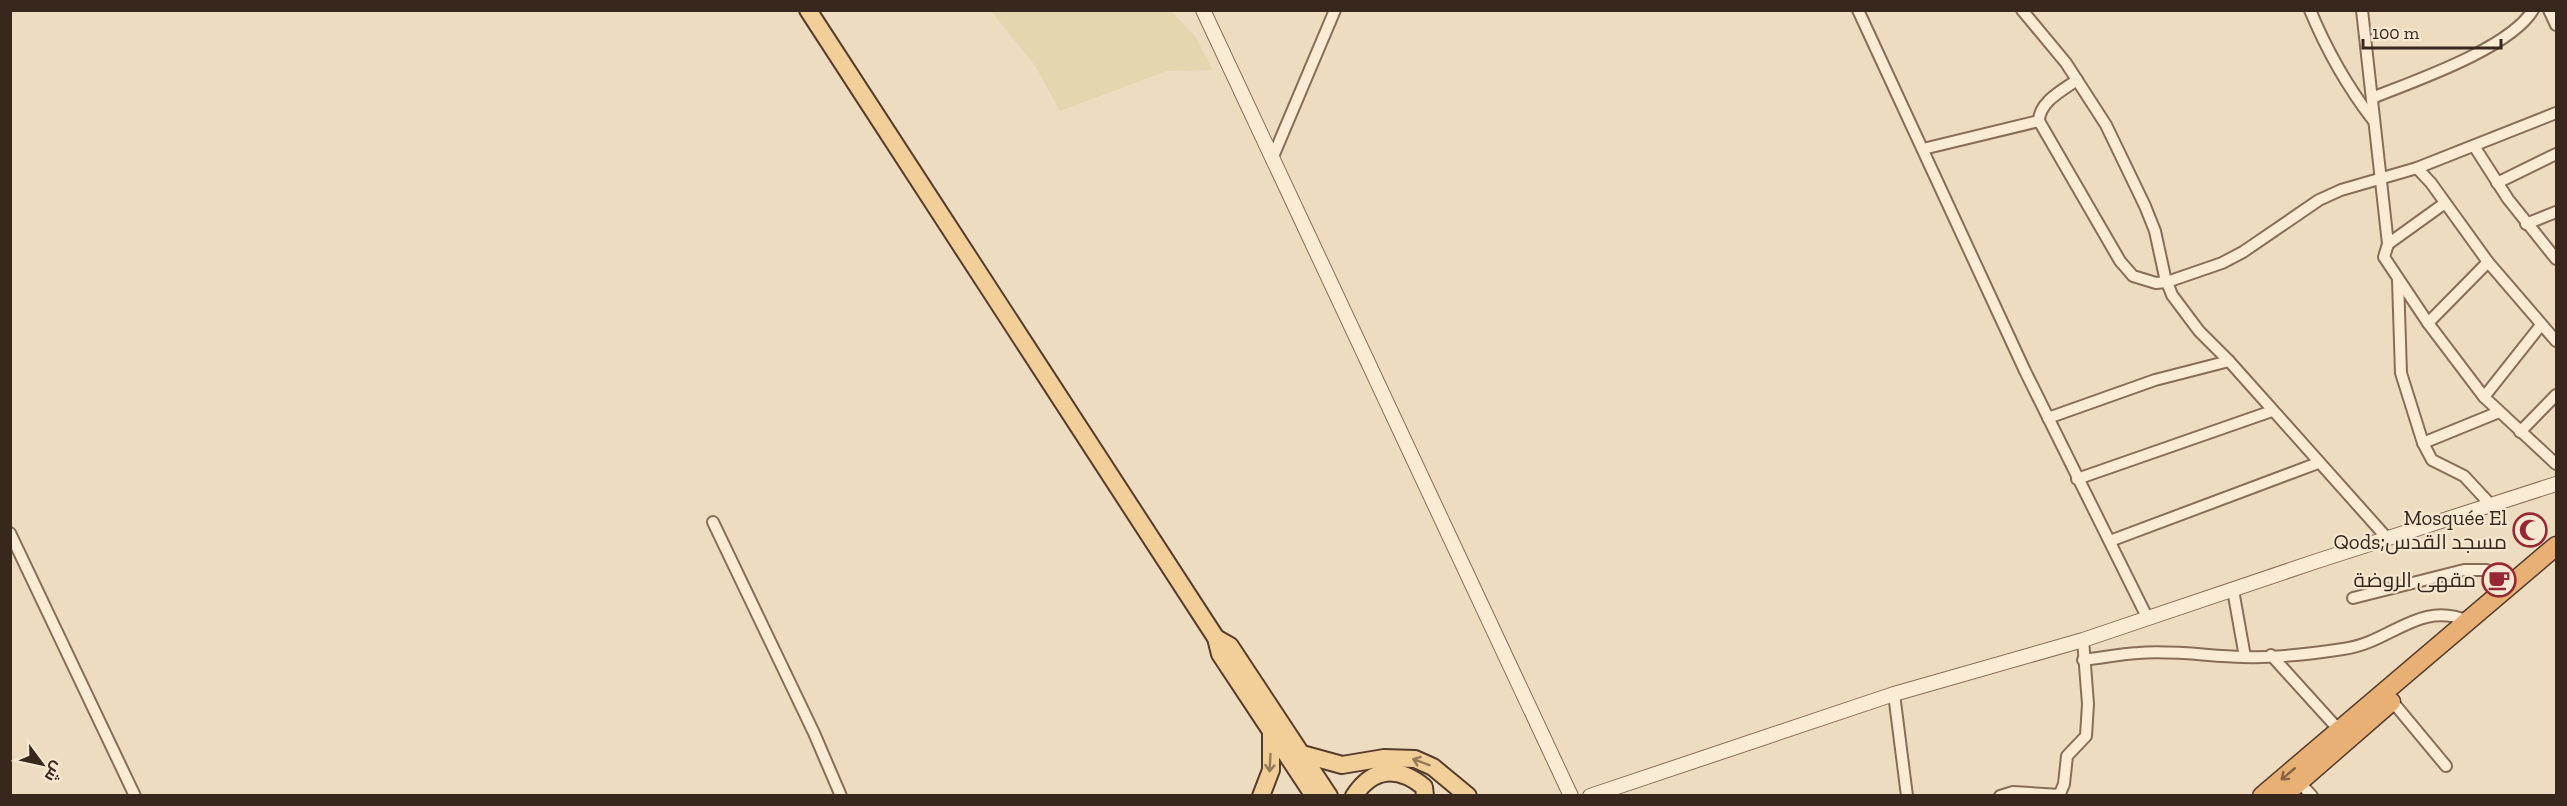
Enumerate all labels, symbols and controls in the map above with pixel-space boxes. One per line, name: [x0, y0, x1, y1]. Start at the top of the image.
scale bar: [2363, 12, 2501, 50]
text: 100 m: [2372, 22, 2420, 44]
place label: Mosquée El Qods;مسجد القدس: [2333, 505, 2507, 555]
mosque icon: Mosquée El Qods;مسجد القدس: [2512, 512, 2548, 548]
cafe icon: مقهى الروضة: [2481, 562, 2517, 598]
place label: مقهى الروضة: [2353, 567, 2476, 593]
north arrow: [12, 734, 72, 794]
one-way arrow: [1264, 752, 1275, 772]
one-way arrow: [1412, 756, 1431, 767]
text: ش: [41, 758, 68, 786]
one-way arrow: [2281, 767, 2296, 781]

